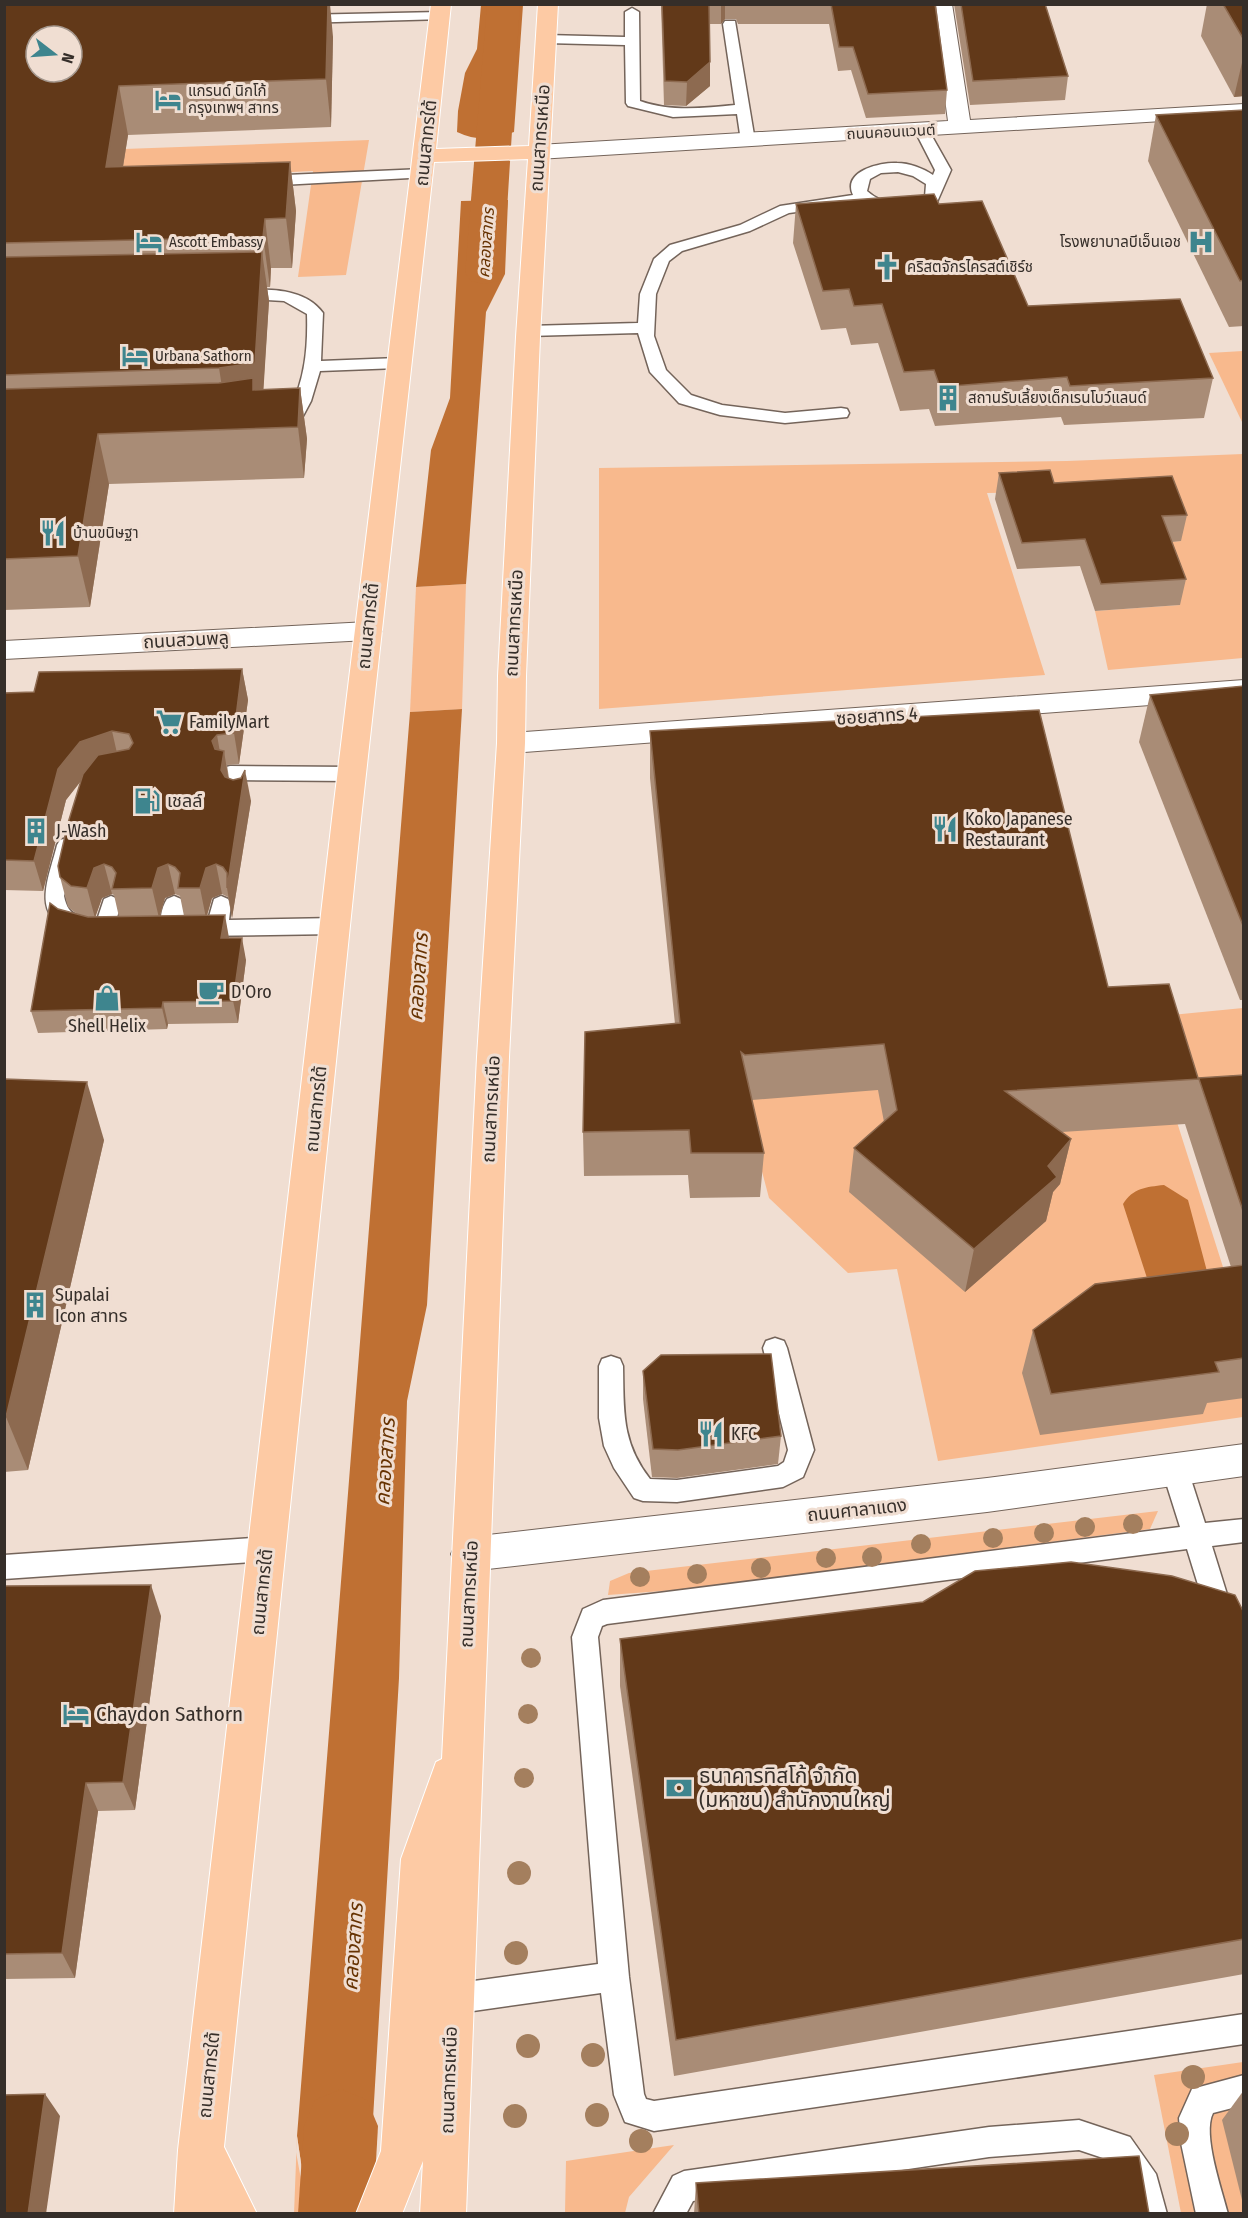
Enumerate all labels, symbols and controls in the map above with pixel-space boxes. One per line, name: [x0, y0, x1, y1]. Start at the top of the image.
north arrow: [24, 24, 84, 84]
text: N: [57, 51, 78, 66]
place label: แกรนด์ นิกโก้ กรุงเทพฯ สาทร: [188, 82, 279, 117]
street label: ถนนสาทรเหนือ: [525, 84, 555, 192]
hotel icon: แกรนด์ นิกโก้ กรุงเทพฯ สาทร: [153, 85, 183, 115]
street label: ถนนสาทรใต้: [411, 99, 441, 187]
street label: ถนนคอนแวนต์: [846, 121, 936, 143]
water label: คลองสาทร: [474, 206, 498, 279]
hotel icon: Ascott Embassy: [134, 227, 164, 257]
hospital icon: โรงพยาบาลบีเอ็นเอช: [1186, 227, 1216, 257]
place label: Ascott Embassy: [169, 233, 264, 251]
place label: โรงพยาบาลบีเอ็นเอช: [1060, 233, 1181, 251]
church icon: คริสตจักรไครสต์เชิร์ช: [872, 252, 902, 282]
place label: คริสตจักรไครสต์เชิร์ช: [907, 258, 1033, 276]
hotel icon: Urbana Sathorn: [120, 341, 150, 371]
place label: Urbana Sathorn: [155, 347, 252, 365]
building icon: สถานรับเลี้ยงเด็กเรนโบว์แลนด์: [933, 383, 963, 413]
place label: สถานรับเลี้ยงเด็กเรนโบว์แลนด์: [968, 387, 1147, 407]
restaurant icon: บ้านขนิษฐา: [38, 518, 68, 548]
place label: บ้านขนิษฐา: [73, 524, 139, 542]
street label: ถนนสาทรเหนือ: [500, 569, 528, 677]
street label: ถนนสาทรใต้: [353, 582, 383, 670]
street label: ถนนสวนพลู: [143, 627, 230, 654]
street label: ซอยสาทร 4: [836, 702, 919, 730]
supermarket icon: FamilyMart: [154, 707, 184, 737]
place label: FamilyMart: [189, 711, 270, 733]
fuel station icon: เชลล์: [132, 786, 162, 816]
place label: เชลล์: [167, 790, 203, 812]
place label: Koko Japanese Restaurant: [965, 808, 1073, 851]
restaurant icon: Koko Japanese Restaurant: [930, 814, 960, 844]
building icon: J-Wash: [21, 816, 51, 846]
place label: J-Wash: [56, 820, 106, 842]
water label: คลองสาทร: [403, 931, 433, 1021]
cafe icon: D'Oro: [196, 977, 226, 1007]
place label: D'Oro: [231, 981, 272, 1003]
shop icon: Shell Helix: [92, 983, 122, 1013]
place label: Shell Helix: [68, 1015, 146, 1037]
street label: ถนนสาทรเหนือ: [477, 1055, 505, 1163]
street label: ถนนสาทรใต้: [301, 1065, 331, 1153]
place label: Supalai Icon สาทร: [55, 1284, 128, 1327]
building icon: Supalai Icon สาทร: [20, 1290, 50, 1320]
water label: คลองสาทร: [370, 1416, 400, 1506]
restaurant icon: KFC: [696, 1419, 726, 1449]
place label: KFC: [731, 1423, 757, 1445]
street label: ถนนศาลาแดง: [806, 1494, 908, 1526]
street label: ถนนสาทรเหนือ: [455, 1540, 483, 1648]
street label: ถนนสาทรใต้: [247, 1548, 277, 1636]
hotel icon: Chaydon Sathorn: [61, 1699, 91, 1729]
place label: Chaydon Sathorn: [96, 1701, 243, 1727]
place label: ธนาคารทิสโก้ จำกัด (มหาชน) สำนักงานใหญ่: [699, 1763, 891, 1813]
bank icon: ธนาคารทิสโก้ จำกัด (มหาชน) สำนักงานใหญ่: [664, 1773, 694, 1803]
water label: คลองสาทร: [338, 1901, 368, 1991]
street label: ถนนสาทรเหนือ: [436, 2026, 462, 2134]
street label: ถนนสาทรใต้: [194, 2031, 224, 2119]

